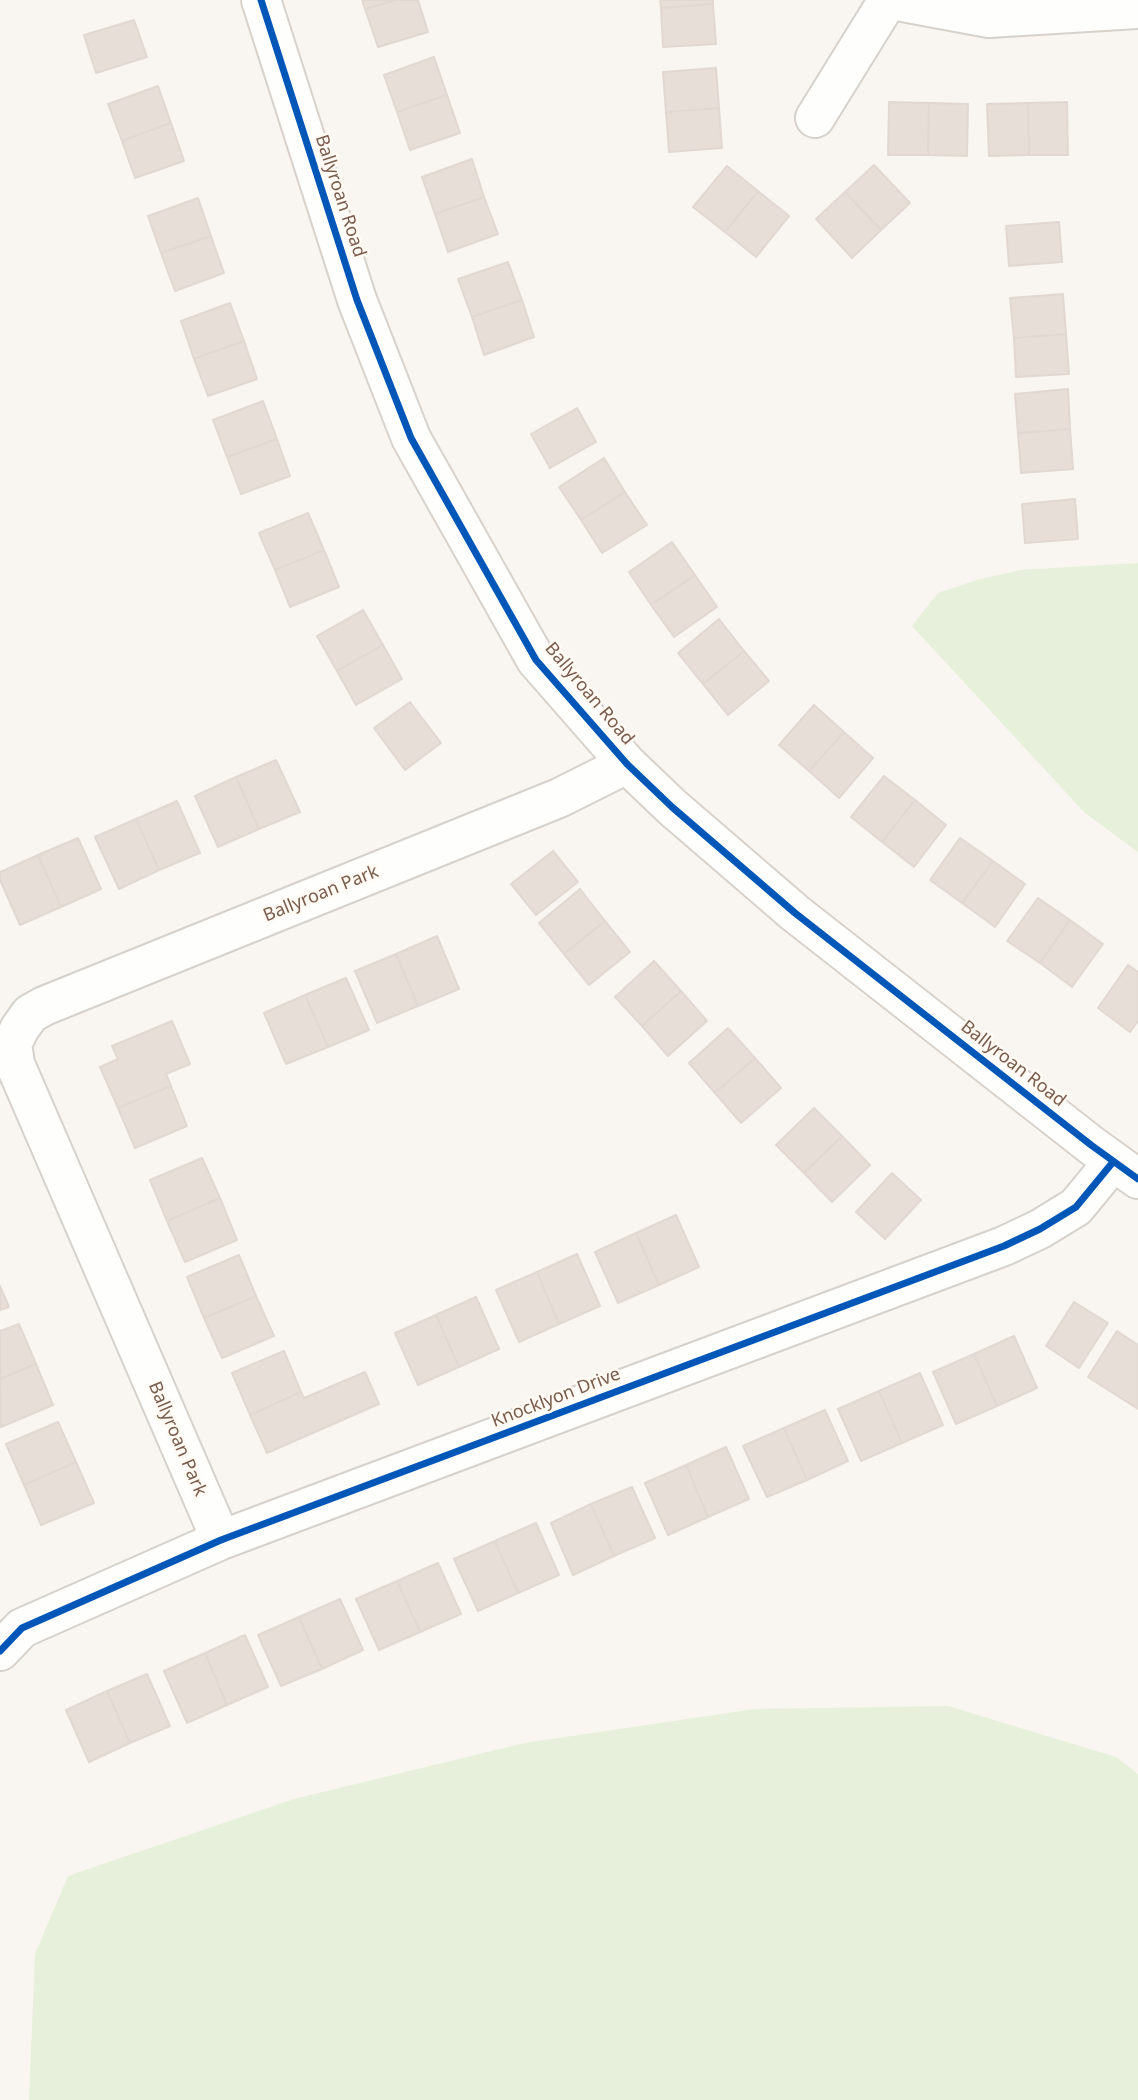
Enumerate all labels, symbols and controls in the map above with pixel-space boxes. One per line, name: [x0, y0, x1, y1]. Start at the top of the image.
street label: Ballyroan Road: [310, 132, 370, 260]
street label: Ballyroan Road: [540, 638, 638, 750]
street label: Ballyroan Park: [260, 861, 382, 927]
street label: Ballyroan Road: [956, 1016, 1070, 1112]
street label: Knocklyon Drive: [488, 1363, 624, 1433]
street label: Ballyroan Park: [143, 1379, 211, 1499]

